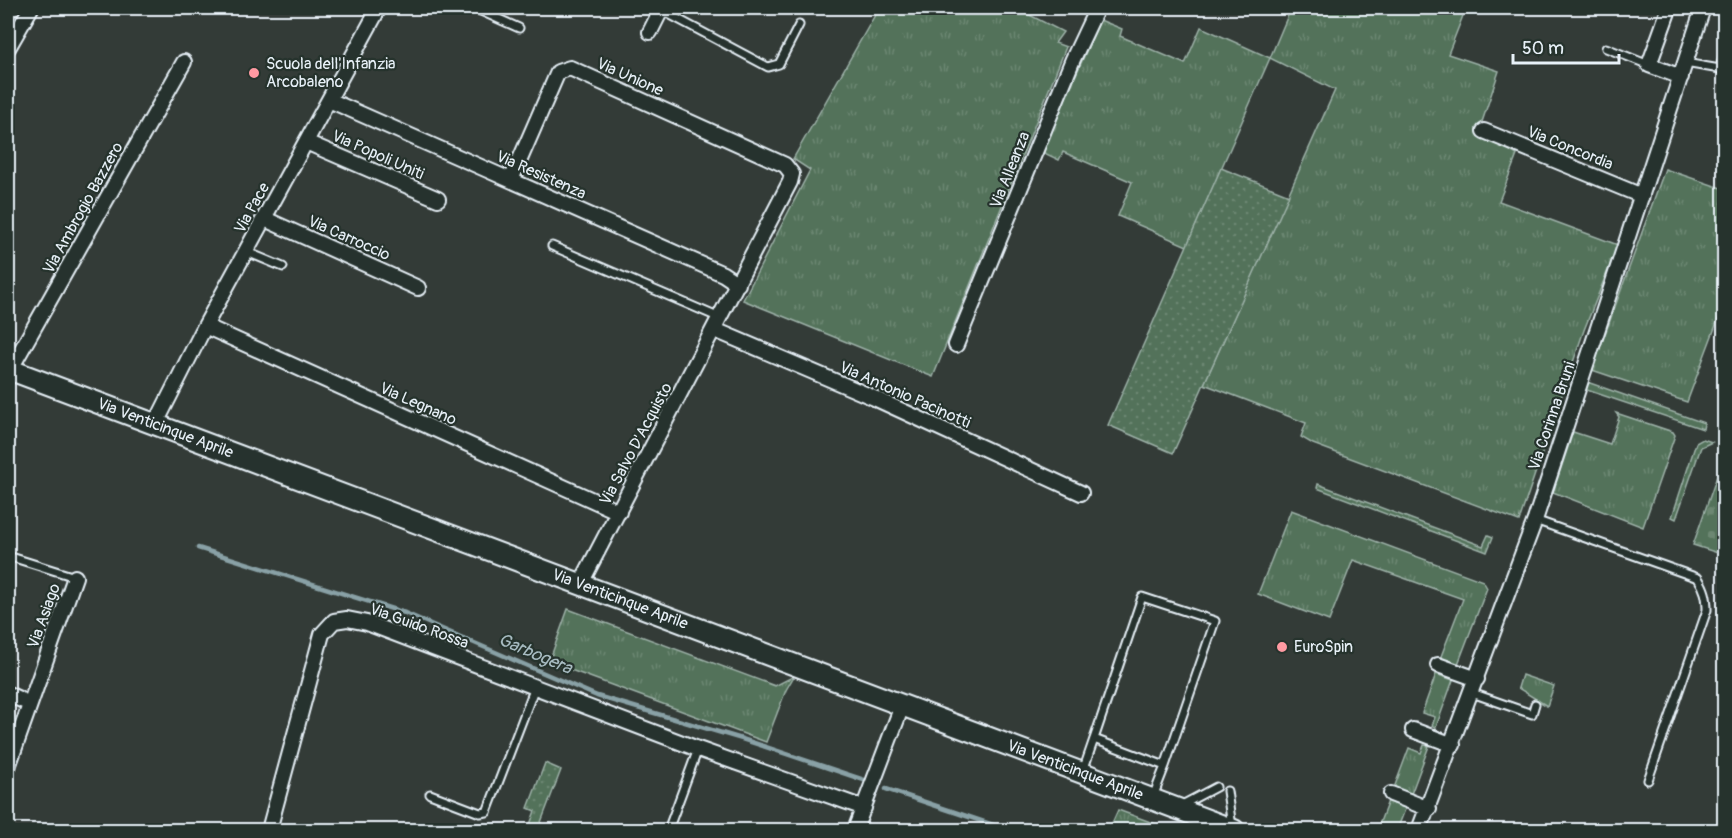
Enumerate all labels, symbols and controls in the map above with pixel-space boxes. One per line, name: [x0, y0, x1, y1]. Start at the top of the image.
scale bar: [1513, 27, 1620, 65]
text: 50 m: [1522, 37, 1564, 60]
street label: Via Unione: [593, 53, 667, 101]
place label: Scuola dell'Infanzia Arcobaleno: [266, 54, 396, 92]
marker: Scuola dell'Infanzia Arcobaleno: [247, 66, 261, 80]
street label: Via Concordia: [1524, 122, 1616, 174]
street label: Via Popoli Uniti: [329, 126, 427, 184]
street label: Via Alleanza: [986, 129, 1034, 211]
street label: Via Ambrogio Bazzero: [39, 138, 128, 277]
street label: Via Resistenza: [493, 146, 589, 204]
street label: Via Pace: [230, 179, 274, 237]
street label: Via Carroccio: [305, 211, 394, 265]
street label: Via Antonio Pacinotti: [836, 357, 974, 433]
street label: Via Corinna Bruni: [1524, 359, 1580, 473]
street label: Via Legnano: [376, 378, 460, 430]
street label: Via Salvo D'Acquisto: [595, 379, 677, 509]
street label: Via Venticinque Aprile: [94, 393, 236, 463]
street label: Via Venticinque Aprile: [549, 565, 691, 634]
street label: Via Asiago: [23, 580, 65, 651]
street label: Via Guido Rossa: [367, 599, 471, 653]
water label: Garbogera: [495, 628, 577, 680]
place label: EuroSpin: [1294, 637, 1353, 657]
marker: EuroSpin: [1275, 640, 1289, 654]
street label: Via Venticinque Aprile: [1004, 736, 1146, 805]

